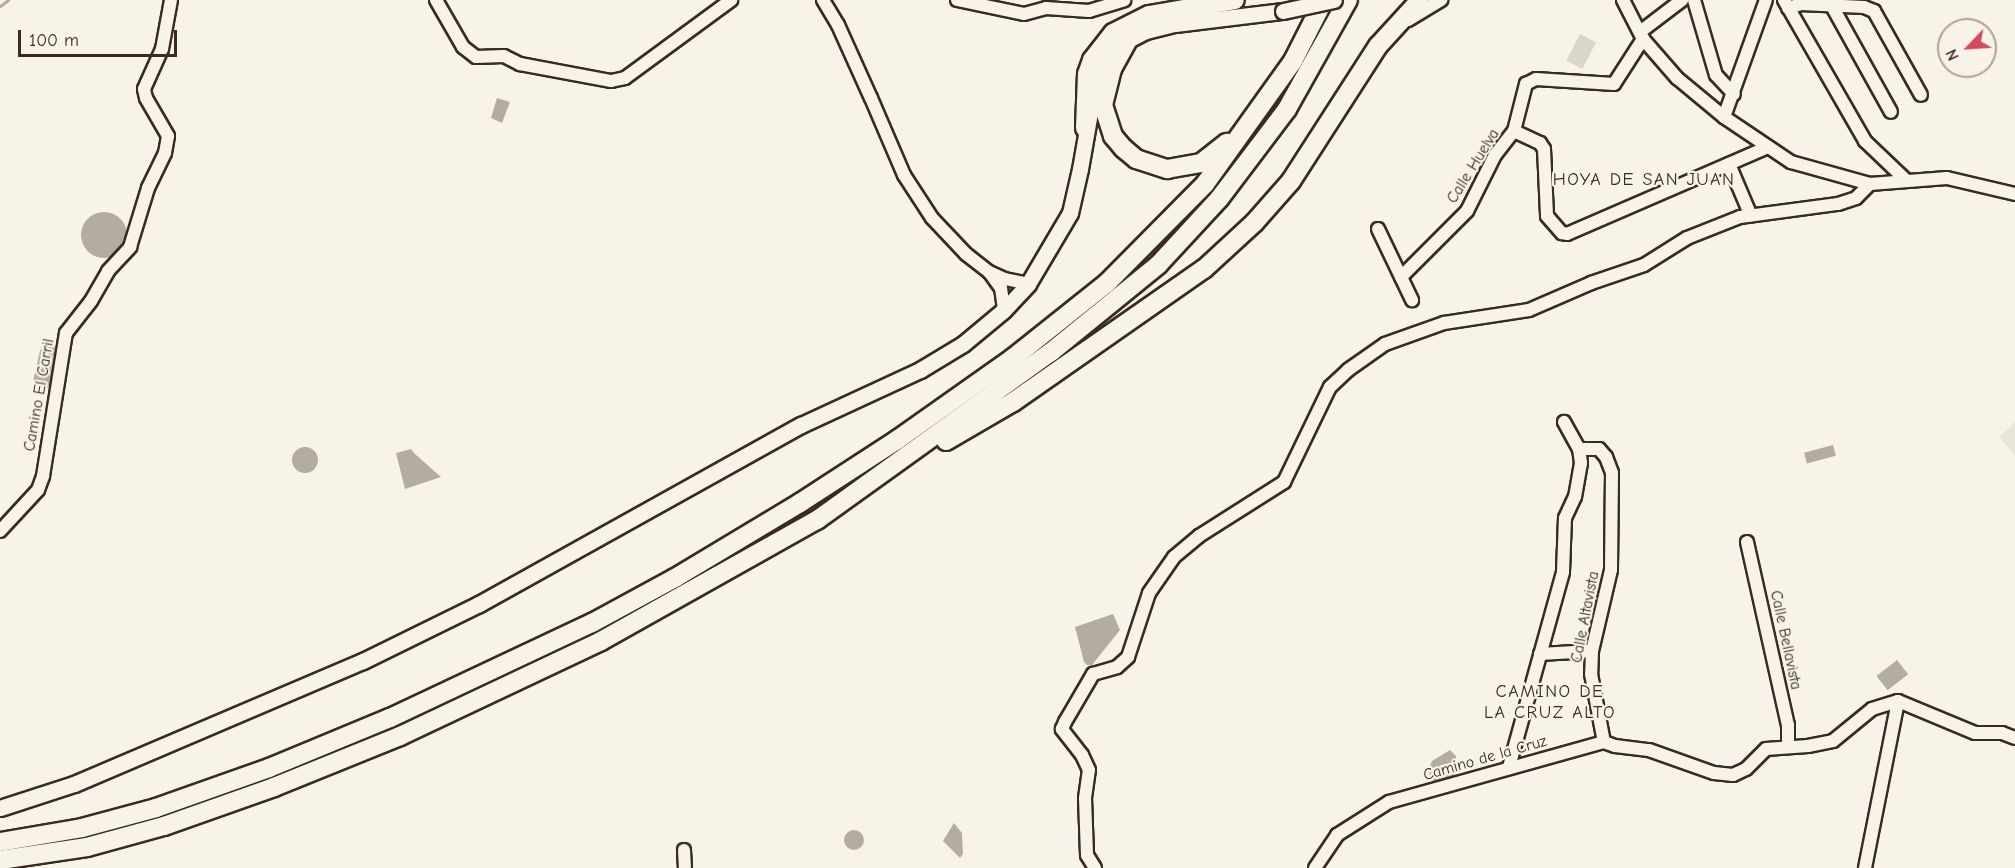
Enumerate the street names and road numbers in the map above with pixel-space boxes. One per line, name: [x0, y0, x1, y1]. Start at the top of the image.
street label: Calle Huelva: [1443, 125, 1503, 207]
street label: Camino El Carril: [20, 337, 58, 453]
street label: Calle Altavista: [1567, 570, 1603, 664]
street label: Calle Bellavista: [1766, 589, 1806, 691]
street label: Camino de la Cruz: [1421, 731, 1549, 785]

